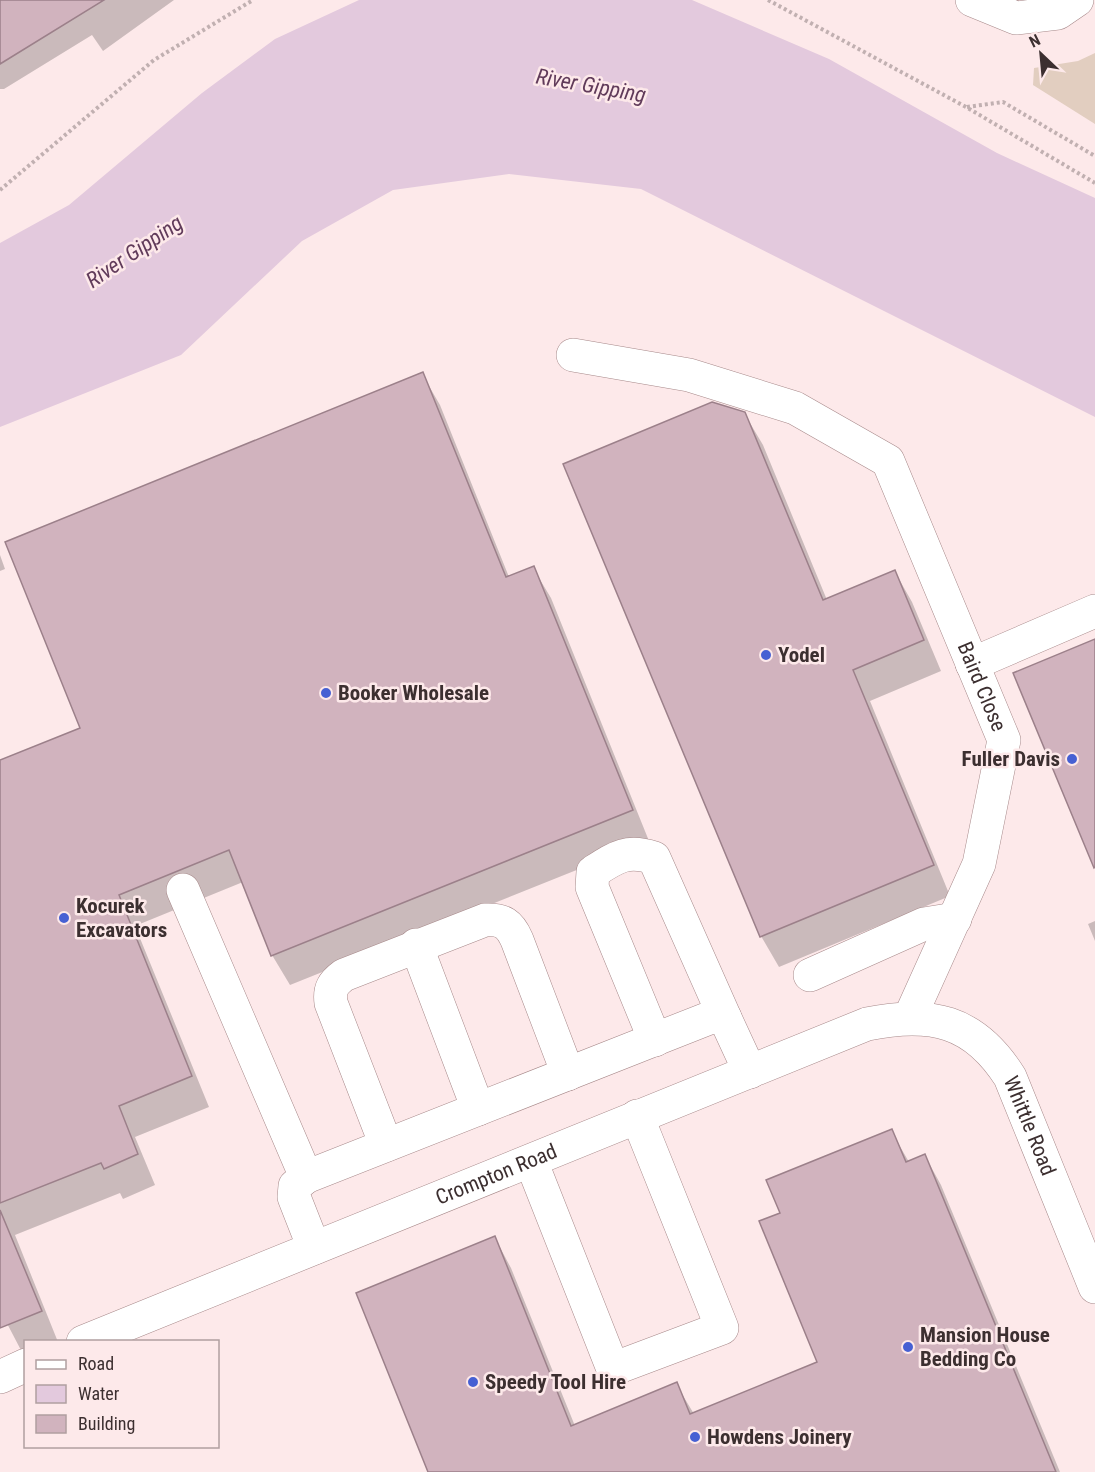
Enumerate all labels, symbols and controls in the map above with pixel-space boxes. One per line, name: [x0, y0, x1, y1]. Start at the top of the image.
north arrow: [1011, 24, 1071, 84]
text: N: [1026, 30, 1043, 52]
water label: River Gipping: [534, 64, 648, 108]
water label: River Gipping: [81, 210, 188, 293]
street label: Baird Close: [953, 638, 1011, 735]
place label: Yodel: [778, 643, 825, 667]
marker: Yodel: [759, 648, 773, 662]
place label: Booker Wholesale: [338, 681, 489, 705]
marker: Booker Wholesale: [319, 686, 333, 700]
place label: Fuller Davis: [962, 747, 1060, 771]
marker: Fuller Davis: [1065, 752, 1079, 766]
place label: Kocurek Excavators: [76, 894, 167, 942]
marker: Kocurek Excavators: [57, 911, 71, 925]
street label: Whittle Road: [999, 1073, 1061, 1179]
street label: Crompton Road: [432, 1139, 560, 1210]
place label: Mansion House Bedding Co: [920, 1323, 1050, 1371]
legend: [24, 1340, 219, 1448]
marker: Mansion House Bedding Co: [901, 1340, 915, 1354]
text: Road: [78, 1353, 114, 1374]
place label: Speedy Tool Hire: [485, 1370, 626, 1394]
marker: Speedy Tool Hire: [466, 1375, 480, 1389]
text: Water: [78, 1383, 120, 1404]
text: Building: [78, 1413, 135, 1434]
place label: Howdens Joinery: [707, 1425, 852, 1449]
marker: Howdens Joinery: [688, 1430, 702, 1444]

